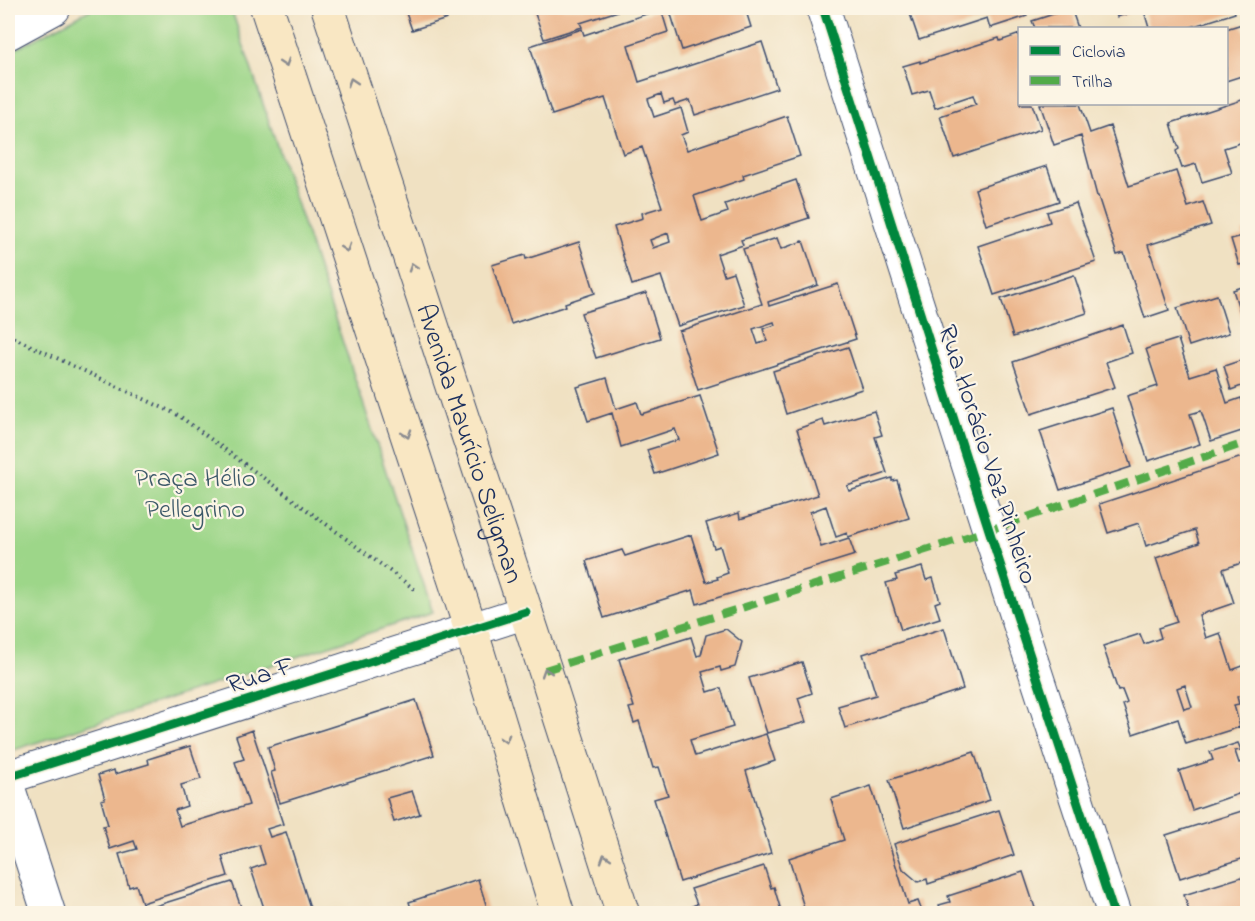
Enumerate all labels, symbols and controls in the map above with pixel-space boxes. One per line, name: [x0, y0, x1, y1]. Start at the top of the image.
legend: [1018, 27, 1228, 105]
text: Ciclovia: [1072, 40, 1125, 66]
one-way arrow: [278, 57, 291, 68]
text: Trilha: [1072, 70, 1112, 96]
one-way arrow: [347, 77, 360, 88]
one-way arrow: [339, 242, 351, 253]
one-way arrow: [408, 262, 420, 273]
street label: Avenida Maurício Seligman: [404, 299, 532, 589]
street label: Rua Horácio Vaz Pinheiro: [926, 320, 1047, 590]
one-way arrow: [399, 428, 412, 439]
park label: Praça Hélio Pellegrino: [134, 460, 256, 530]
street label: Rua F: [222, 647, 300, 706]
one-way arrow: [540, 667, 553, 678]
one-way arrow: [497, 733, 510, 744]
one-way arrow: [600, 853, 612, 864]

